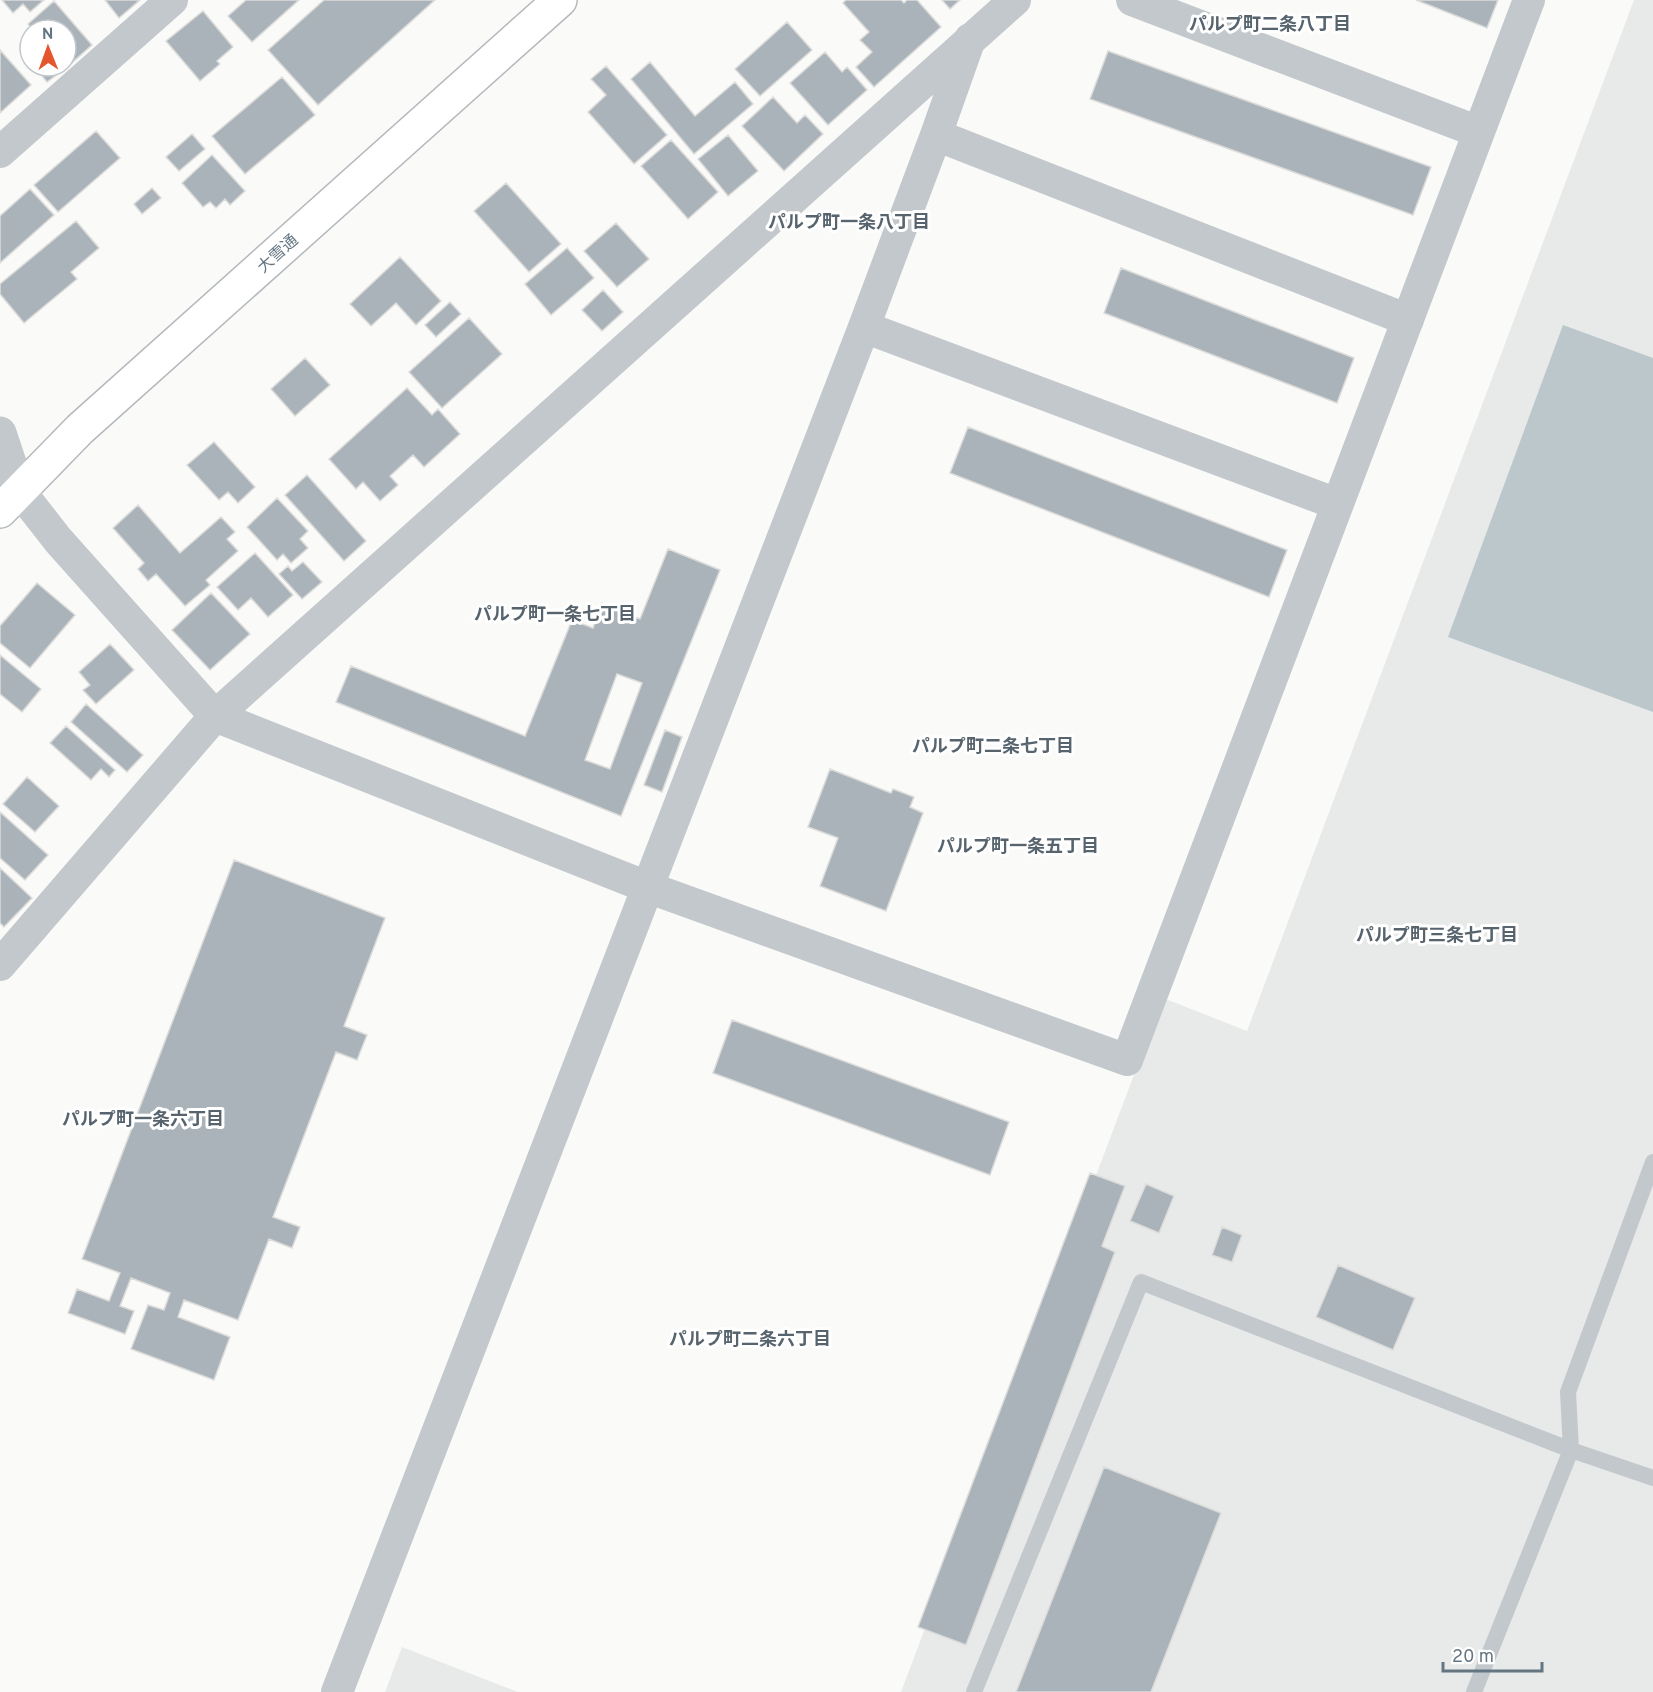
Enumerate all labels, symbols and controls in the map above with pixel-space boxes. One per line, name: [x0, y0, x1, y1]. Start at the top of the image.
district label: パルプ町二条八丁目: [1189, 14, 1351, 37]
north arrow: [18, 18, 78, 78]
text: N: [42, 25, 54, 45]
district label: パルプ町一条八丁目: [768, 212, 930, 235]
street label: 大雪通: [254, 231, 303, 278]
district label: パルプ町一条七丁目: [474, 604, 636, 627]
district label: パルプ町二条七丁目: [912, 736, 1074, 759]
district label: パルプ町一条五丁目: [937, 836, 1099, 859]
district label: パルプ町三条七丁目: [1356, 925, 1518, 948]
district label: パルプ町一条六丁目: [62, 1109, 224, 1132]
district label: パルプ町二条六丁目: [669, 1329, 831, 1352]
scale bar: [1443, 1635, 1542, 1673]
text: 20 m: [1452, 1646, 1494, 1669]

